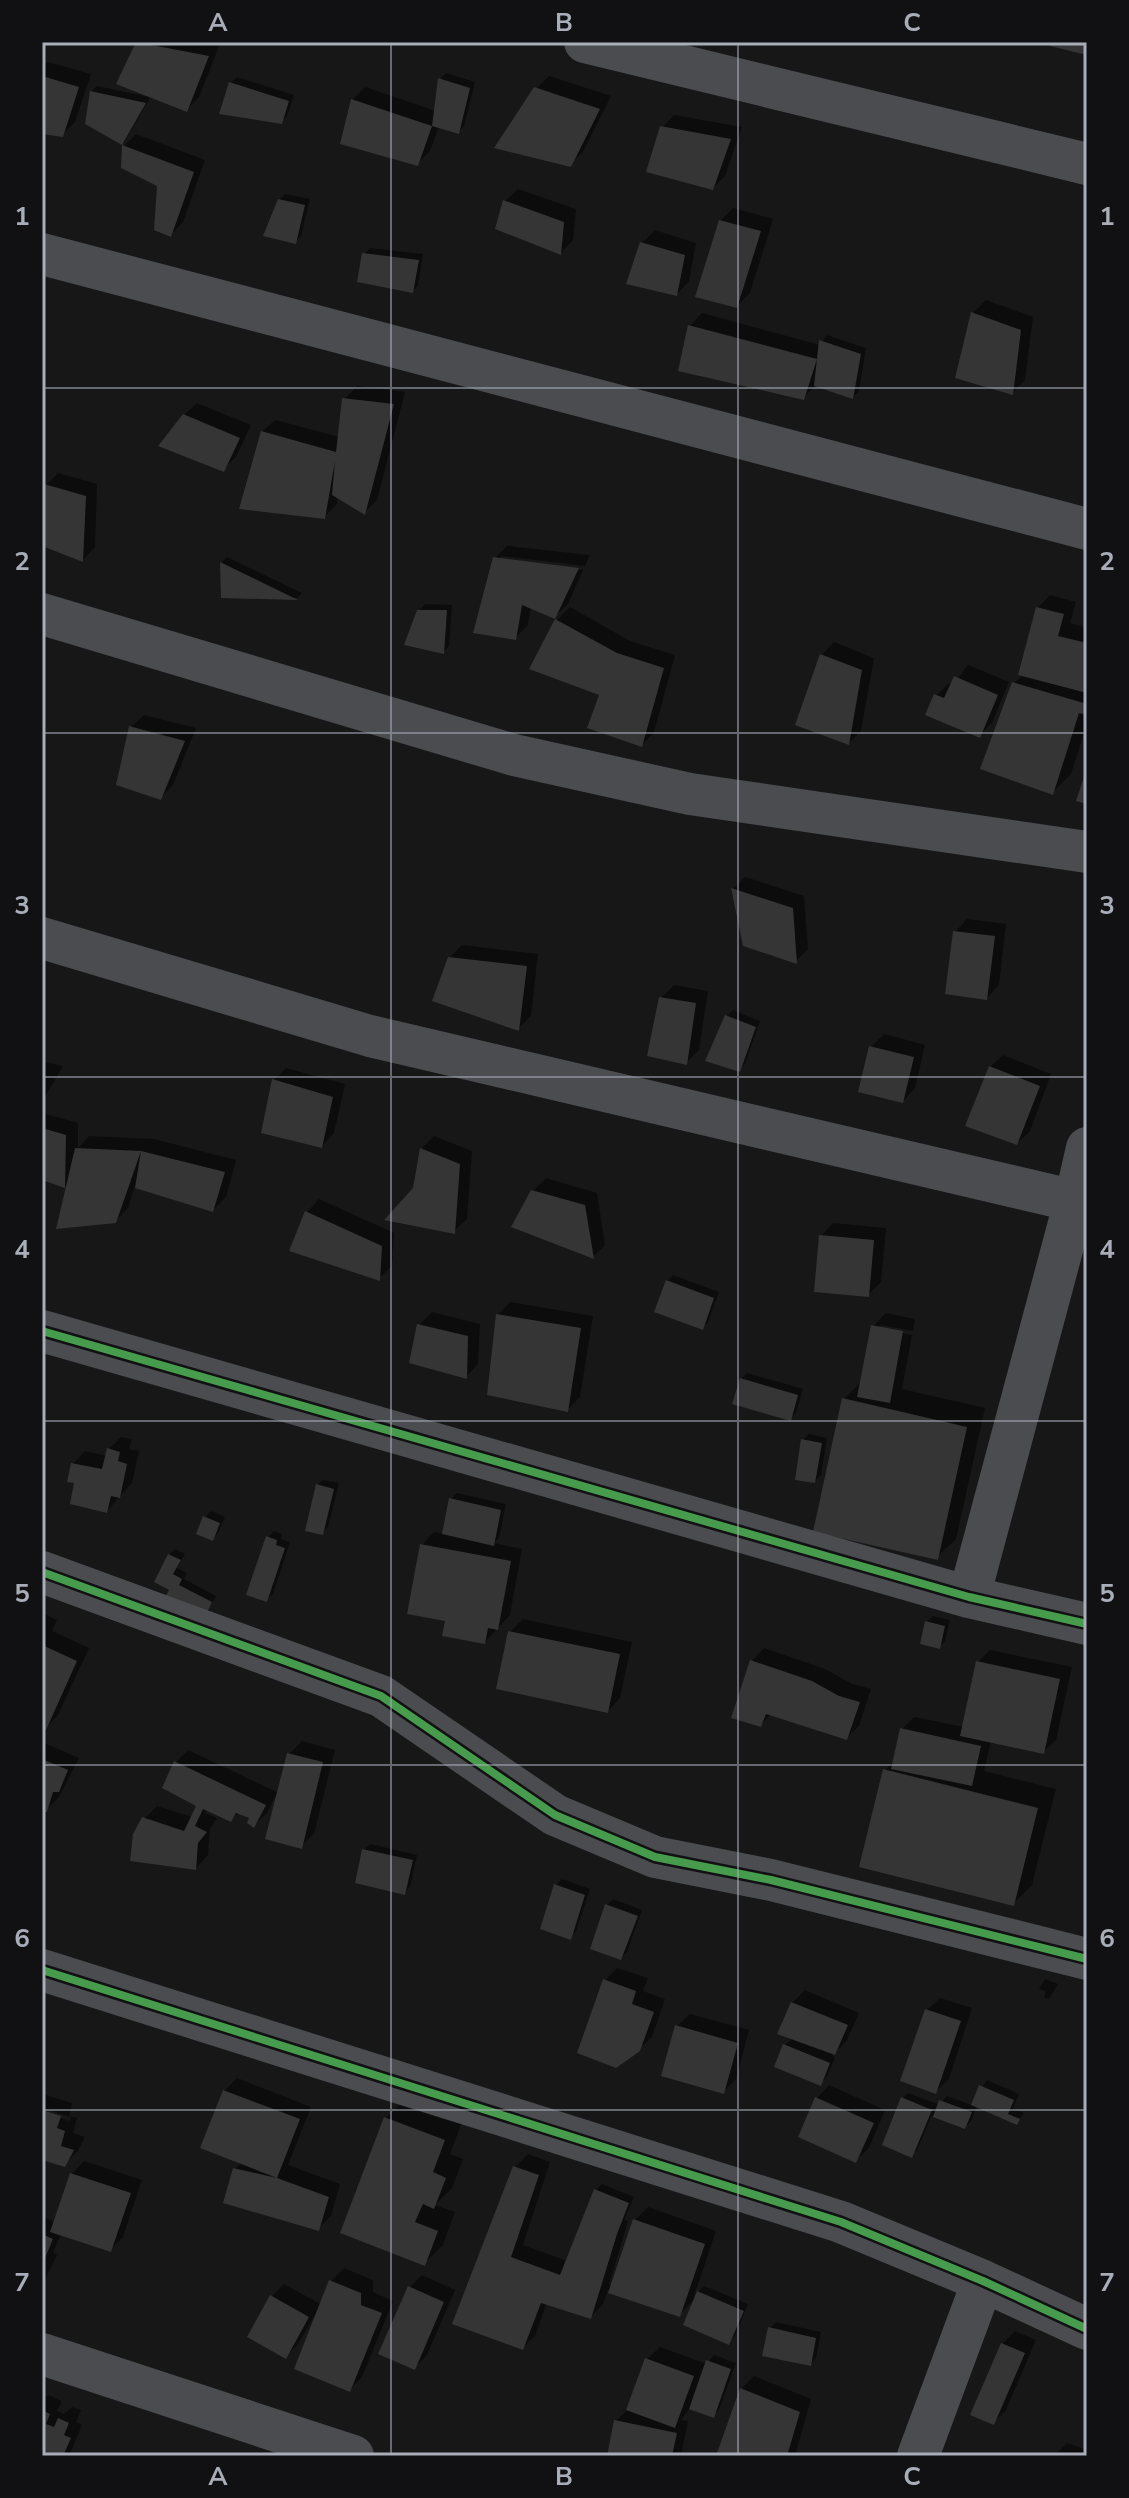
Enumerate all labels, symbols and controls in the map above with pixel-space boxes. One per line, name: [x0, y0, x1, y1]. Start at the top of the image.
text: A: [208, 5, 228, 40]
text: B: [555, 5, 573, 40]
text: C: [903, 5, 921, 40]
text: 1: [14, 199, 30, 234]
text: 1: [1099, 199, 1115, 234]
text: 2: [14, 544, 30, 579]
text: 2: [1099, 544, 1115, 579]
text: 3: [14, 888, 30, 923]
text: 3: [1099, 888, 1115, 923]
text: 4: [14, 1232, 30, 1267]
text: 4: [1099, 1232, 1115, 1267]
text: 5: [14, 1576, 30, 1611]
text: 5: [1099, 1576, 1115, 1611]
text: 6: [14, 1921, 30, 1956]
text: 6: [1099, 1921, 1115, 1956]
text: 7: [14, 2265, 30, 2300]
text: 7: [1099, 2265, 1115, 2300]
text: A: [208, 2459, 228, 2494]
text: B: [555, 2459, 573, 2494]
text: C: [903, 2459, 921, 2494]

